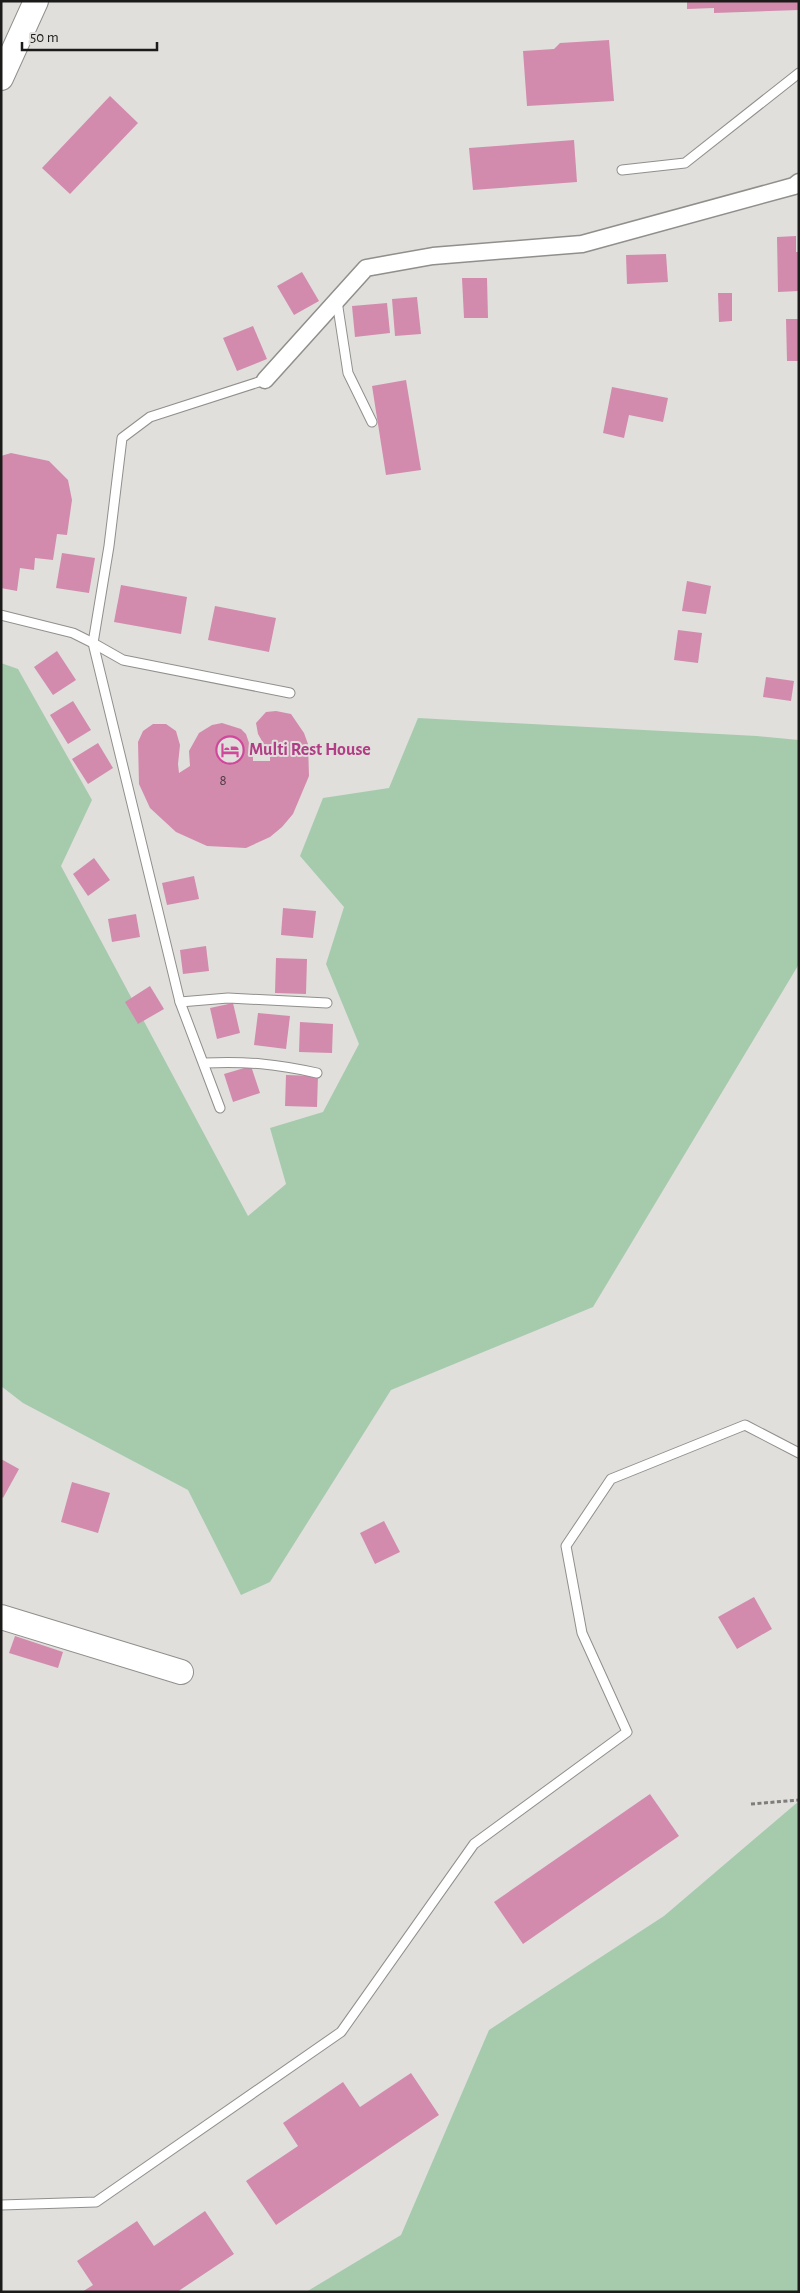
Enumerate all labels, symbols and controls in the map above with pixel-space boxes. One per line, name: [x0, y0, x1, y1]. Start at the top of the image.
scale bar: [22, 20, 158, 52]
text: 50 m: [30, 30, 59, 45]
hotel icon: Multi Rest House: [215, 735, 245, 765]
place label: Multi Rest House: [249, 741, 371, 759]
house number: 8: [219, 773, 227, 788]

